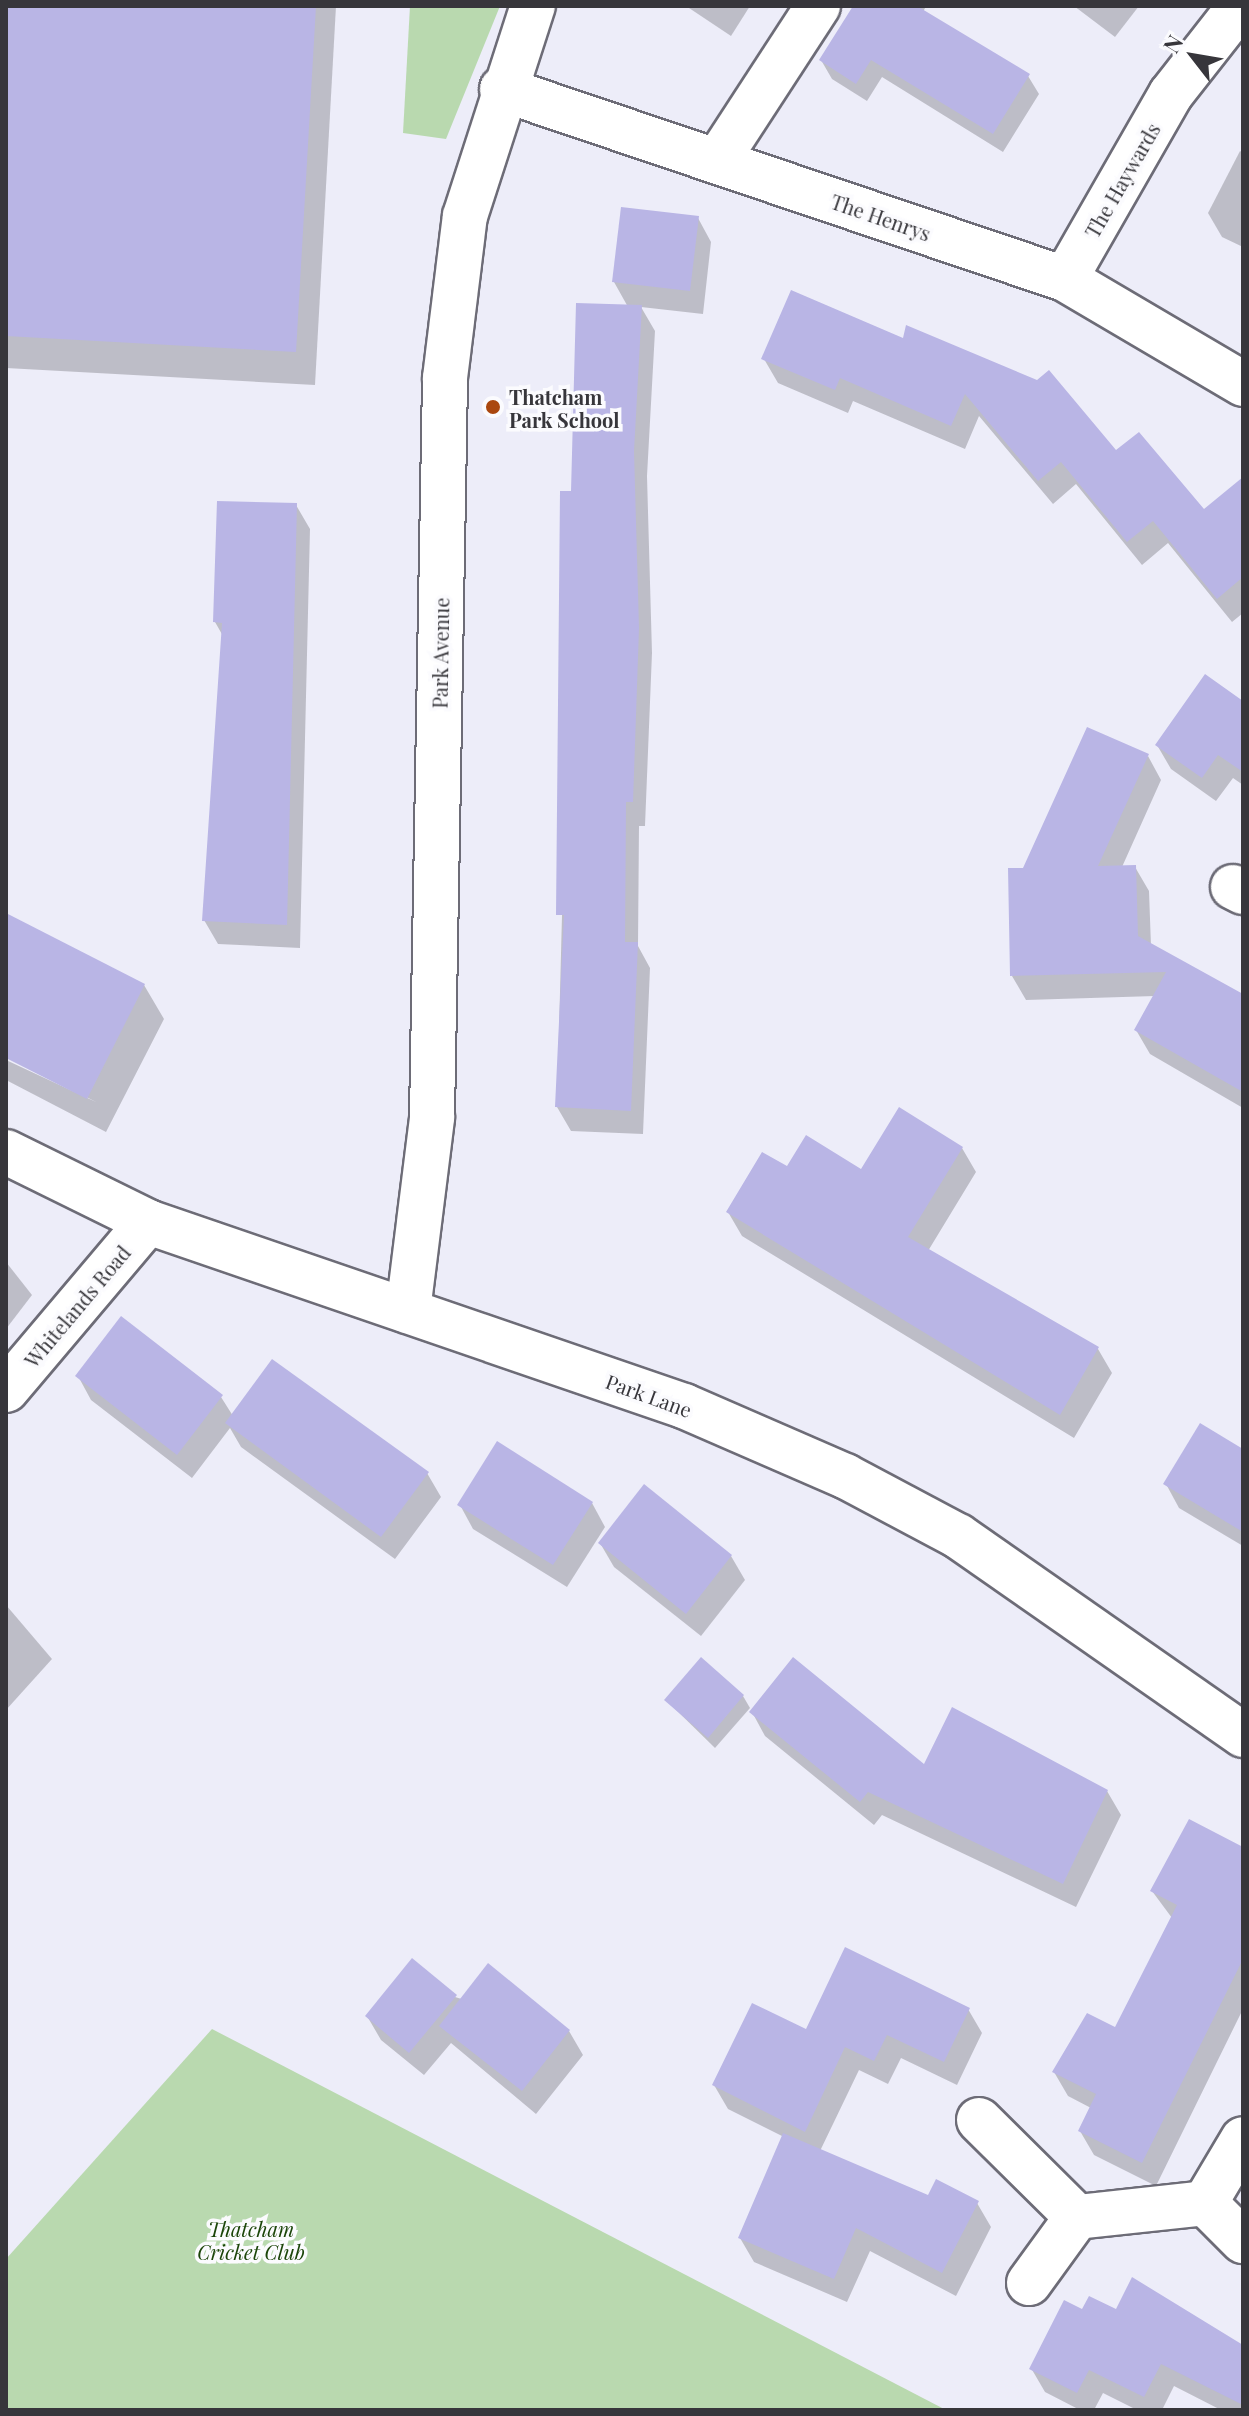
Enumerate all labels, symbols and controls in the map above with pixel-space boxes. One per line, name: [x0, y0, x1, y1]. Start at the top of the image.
north arrow: [1153, 16, 1233, 96]
text: N: [1155, 29, 1189, 58]
street label: The Haywards: [1080, 118, 1164, 242]
street label: The Henrys: [828, 189, 934, 245]
place label: Thatcham Park School: [509, 384, 620, 431]
marker: Thatcham Park School: [484, 398, 502, 416]
street label: Park Avenue: [427, 597, 453, 709]
street label: Whitelands Road: [19, 1240, 135, 1372]
street label: Park Lane: [603, 1368, 695, 1422]
park label: Thatcham Cricket Club: [197, 2217, 305, 2264]

